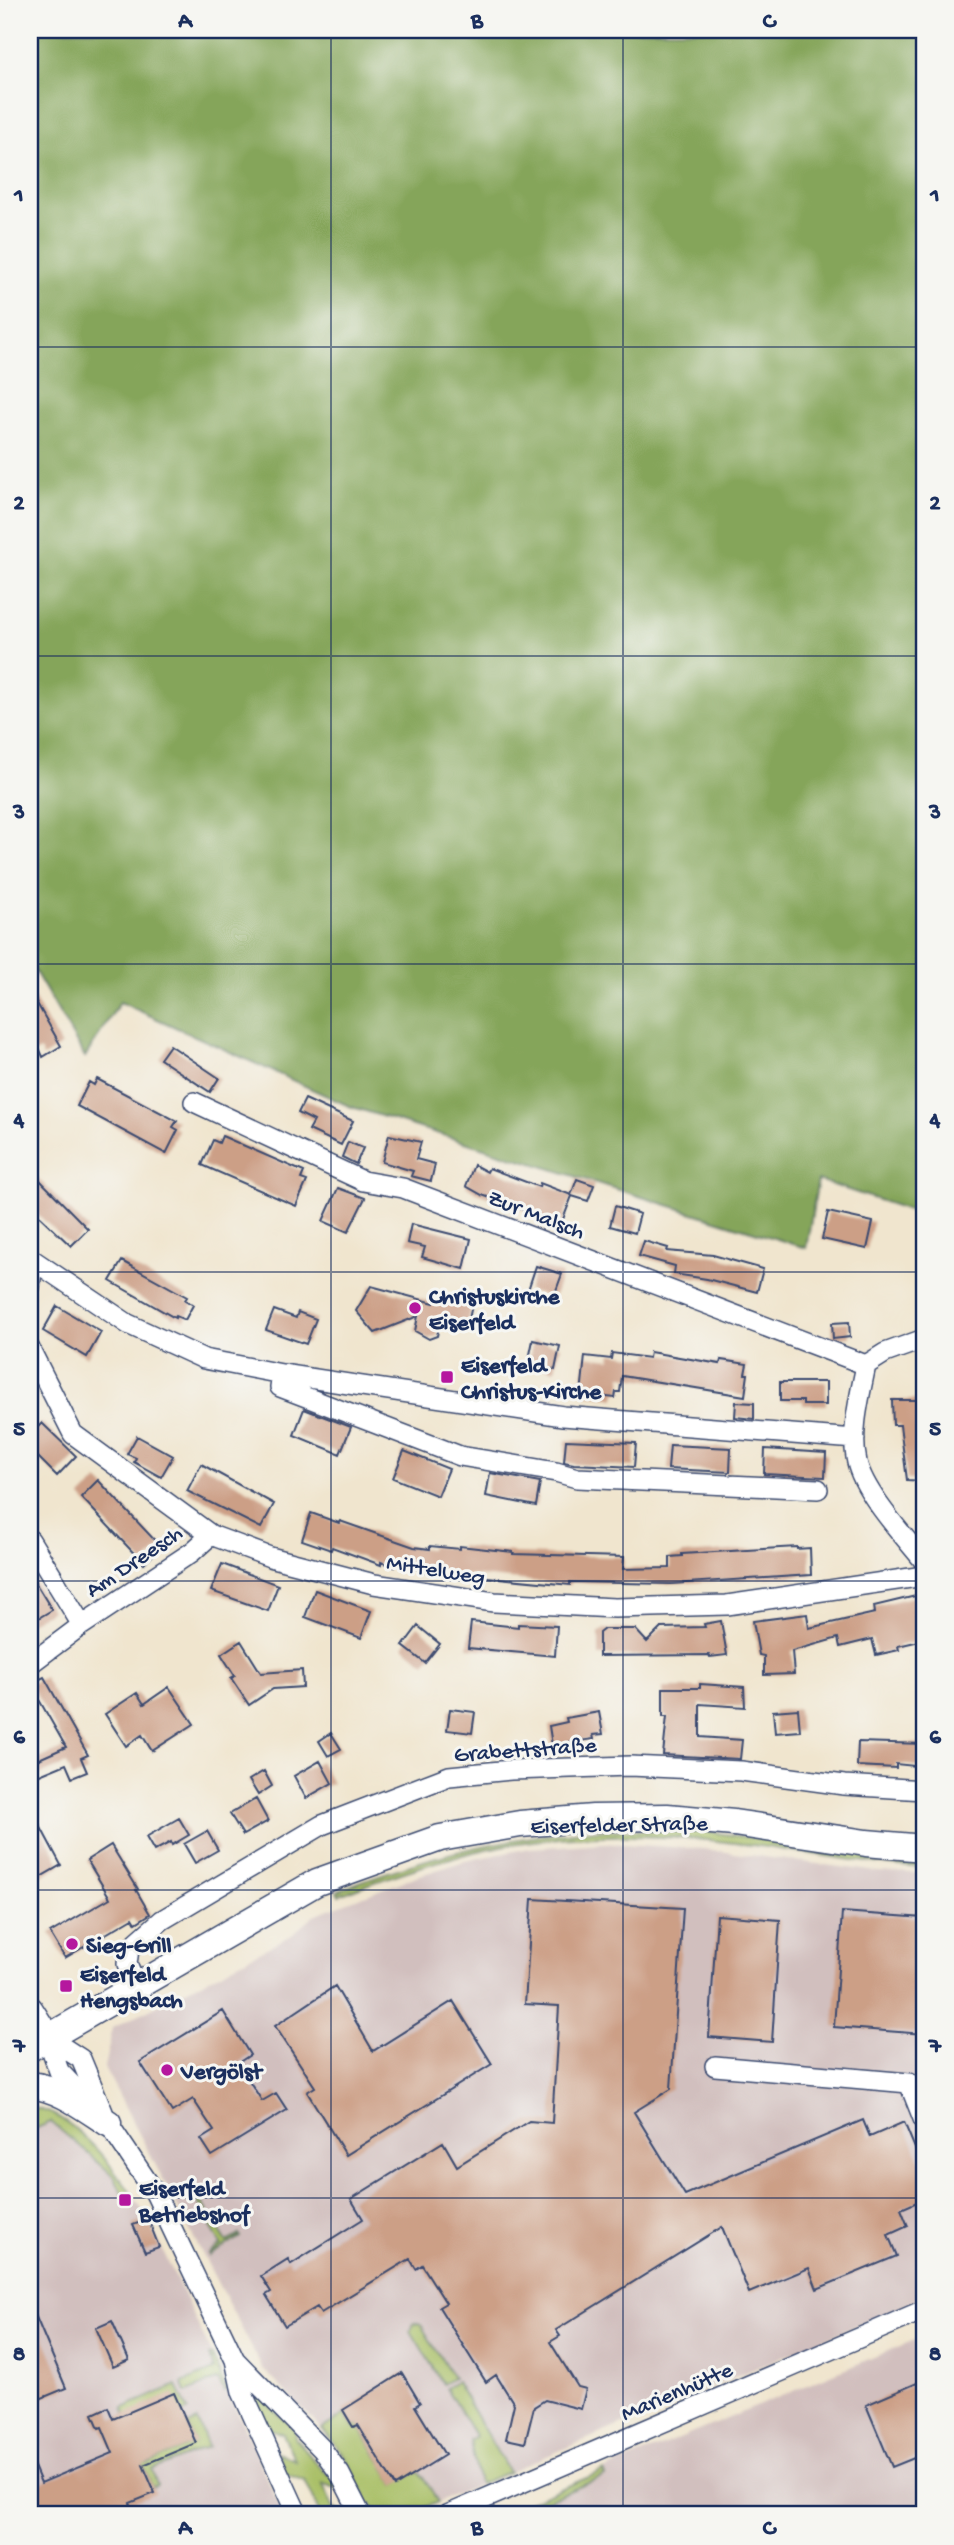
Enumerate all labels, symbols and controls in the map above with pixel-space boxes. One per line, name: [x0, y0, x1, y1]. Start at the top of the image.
text: A: [177, 9, 193, 36]
text: B: [470, 9, 484, 36]
text: C: [763, 9, 778, 36]
text: 1: [13, 183, 24, 210]
text: 1: [929, 183, 940, 210]
text: 2: [13, 491, 25, 518]
text: 2: [929, 491, 941, 518]
text: 3: [12, 800, 25, 827]
text: 3: [928, 800, 941, 827]
text: 4: [13, 1108, 25, 1135]
text: 4: [929, 1108, 941, 1135]
street label: Zur Malsch: [483, 1185, 588, 1247]
place label: Christuskirche Eiserfeld: [429, 1285, 561, 1338]
marker: Christuskirche Eiserfeld: [407, 1300, 423, 1316]
place label: Eiserfeld Christus-Kirche: [461, 1354, 602, 1407]
marker: Eiserfeld Christus-Kirche: [439, 1369, 455, 1385]
text: 5: [13, 1417, 25, 1444]
text: 5: [929, 1417, 941, 1444]
street label: Am Dreesch: [81, 1521, 188, 1605]
street label: Mittelweg: [384, 1550, 487, 1593]
text: 6: [13, 1725, 26, 1752]
text: 6: [929, 1725, 942, 1752]
street label: Grabettstraße: [453, 1733, 599, 1770]
street label: Eiserfelder Straße: [530, 1811, 709, 1842]
place label: Sieg-Grill: [86, 1934, 172, 1961]
marker: Sieg-Grill: [64, 1936, 80, 1952]
place label: Eiserfeld Hengsbach: [80, 1963, 183, 2016]
marker: Eiserfeld Hengsbach: [58, 1978, 74, 1994]
text: 7: [12, 2034, 26, 2061]
text: 7: [928, 2034, 942, 2061]
place label: Vergölst: [180, 2060, 264, 2087]
marker: Vergölst: [159, 2062, 175, 2078]
place label: Eiserfeld Betriebshof: [138, 2177, 251, 2230]
marker: Eiserfeld Betriebshof: [117, 2192, 133, 2208]
text: 8: [13, 2342, 26, 2369]
text: 8: [929, 2342, 942, 2369]
street label: Marienhütte: [618, 2357, 738, 2429]
text: A: [177, 2516, 193, 2543]
text: B: [470, 2516, 484, 2543]
text: C: [763, 2516, 778, 2543]

